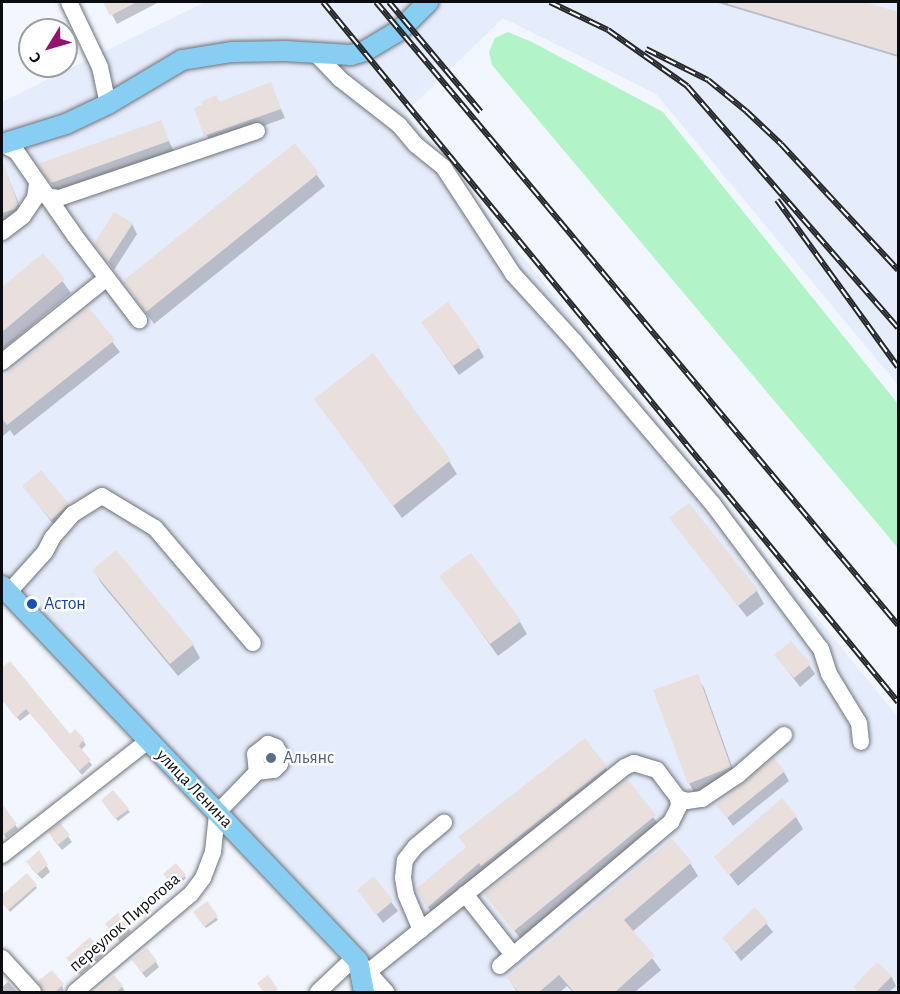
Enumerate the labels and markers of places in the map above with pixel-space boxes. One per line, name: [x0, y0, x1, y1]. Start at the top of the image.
place label: Астон: [44, 593, 86, 615]
marker: Астон: [25, 597, 39, 611]
place label: Альянс: [283, 747, 334, 769]
marker: Альянс: [264, 751, 278, 765]

